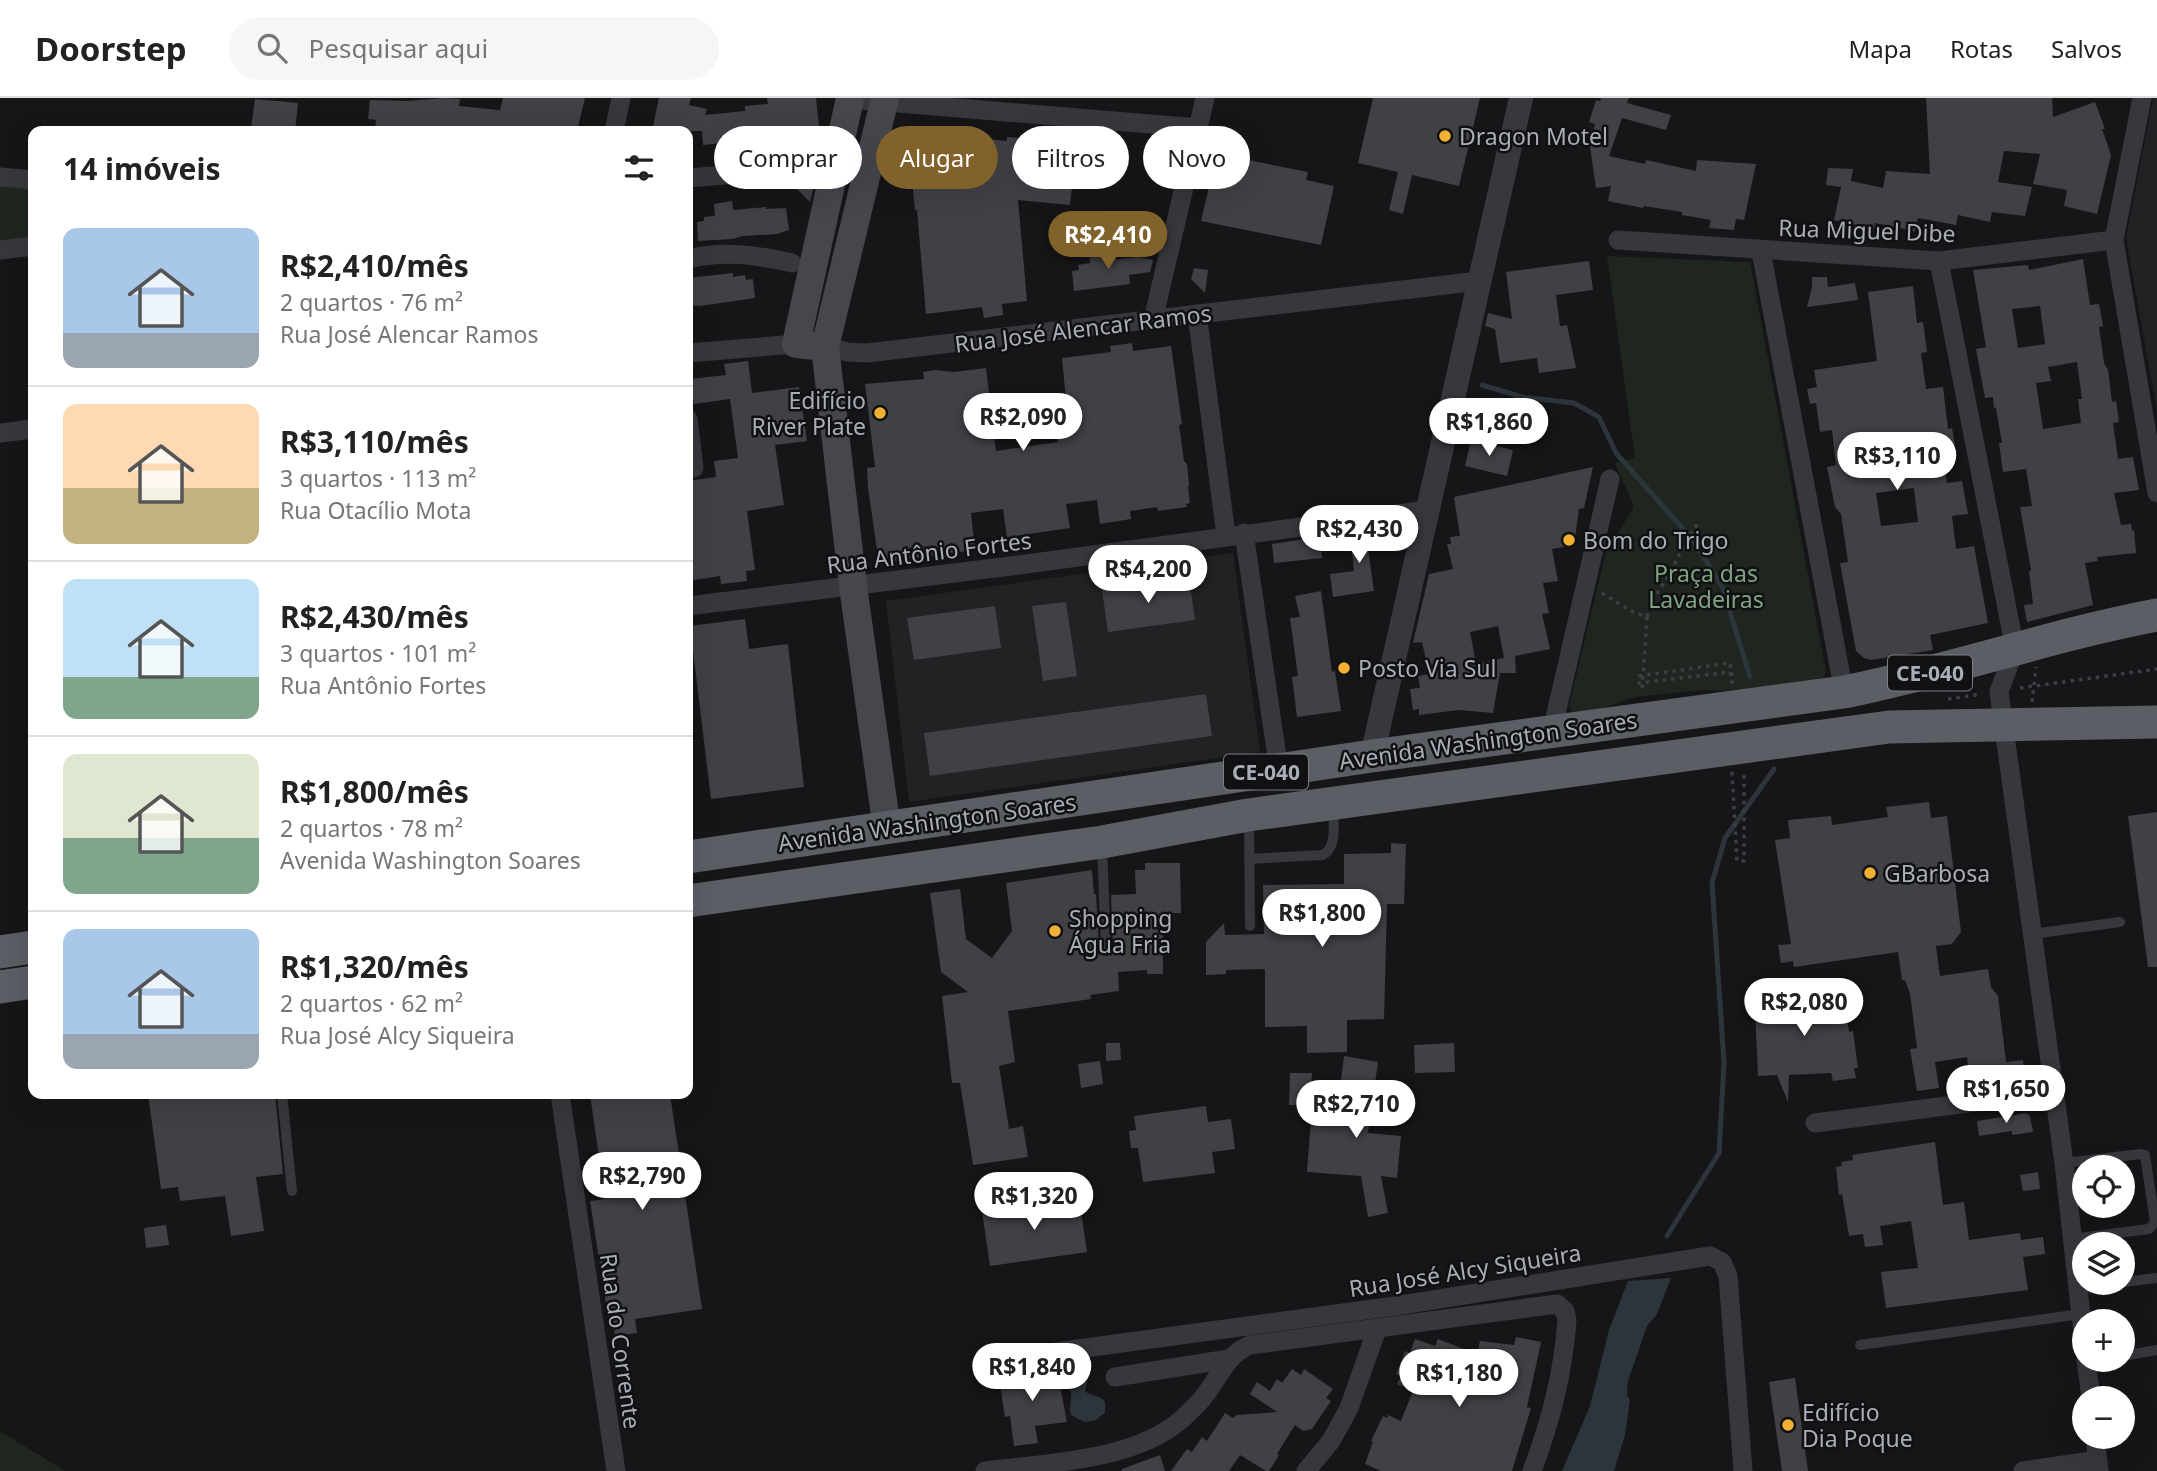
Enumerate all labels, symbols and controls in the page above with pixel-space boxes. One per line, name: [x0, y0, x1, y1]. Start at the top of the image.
search box: [229, 17, 719, 80]
text: Doorstep: [35, 26, 187, 71]
icon: search: [253, 29, 291, 67]
text: Pesquisar aqui: [309, 30, 488, 66]
text: Mapa: [1848, 32, 1912, 65]
text: Rotas: [1950, 32, 2013, 65]
text: Salvos: [2051, 32, 2122, 65]
place label: Dragon Motel: [1459, 120, 1608, 152]
chip: Comprar: [714, 126, 862, 189]
chip: Alugar: [876, 126, 998, 189]
chip: Filtros: [1012, 126, 1129, 189]
chip: Novo: [1143, 126, 1250, 189]
marker: Dragon Motel: [1437, 128, 1453, 144]
text: 14 imóveis: [63, 148, 221, 189]
icon: filters: [620, 149, 658, 187]
street label: Rua Miguel Dibe: [1778, 211, 1956, 249]
pin: R$2,410: [1043, 212, 1173, 271]
text: R$2,410: [1064, 218, 1152, 250]
text: R$2,410/mês: [280, 245, 469, 286]
icon: home: [119, 256, 203, 340]
text: 2 quartos · 76 m²: [280, 286, 463, 318]
street label: Rua José Alencar Ramos: [953, 296, 1213, 360]
text: Rua José Alencar Ramos: [280, 318, 538, 350]
place label: Edifício River Plate: [752, 384, 866, 442]
pin: R$2,090: [958, 394, 1088, 453]
pin: R$1,860: [1424, 398, 1554, 458]
text: R$2,090: [979, 400, 1067, 432]
marker: Edifício River Plate: [872, 405, 888, 421]
text: R$1,860: [1445, 405, 1533, 437]
text: R$3,110/mês: [280, 421, 469, 462]
icon: home: [119, 432, 203, 516]
pin: R$3,110: [1832, 432, 1962, 492]
text: R$3,110: [1853, 439, 1941, 471]
text: 3 quartos · 113 m²: [280, 462, 476, 494]
text: Rua Otacílio Mota: [280, 494, 471, 526]
pin: R$2,430: [1294, 505, 1424, 565]
text: R$2,430: [1315, 512, 1403, 544]
street label: Rua Antônio Fortes: [825, 524, 1033, 580]
place label: Bom do Trigo: [1583, 524, 1729, 556]
marker: Bom do Trigo: [1561, 532, 1577, 548]
pin: R$4,200: [1083, 546, 1213, 605]
text: R$4,200: [1104, 552, 1192, 584]
park label: Praça das Lavadeiras: [1648, 557, 1764, 615]
text: R$2,430/mês: [280, 596, 469, 637]
icon: home: [119, 607, 203, 691]
text: 3 quartos · 101 m²: [280, 637, 476, 669]
place label: Posto Via Sul: [1358, 652, 1496, 684]
road number: CE-040: [1888, 656, 1972, 690]
marker: Posto Via Sul: [1336, 660, 1352, 676]
text: Rua Antônio Fortes: [280, 669, 486, 701]
street label: Avenida Washington Soares: [1337, 703, 1639, 777]
road number: CE-040: [1224, 754, 1308, 790]
text: R$1,800/mês: [280, 771, 469, 812]
icon: home: [119, 782, 203, 866]
street label: Avenida Washington Soares: [776, 785, 1078, 859]
text: 2 quartos · 78 m²: [280, 812, 463, 844]
text: Avenida Washington Soares: [280, 844, 581, 876]
place label: GBarbosa: [1884, 857, 1990, 889]
marker: GBarbosa: [1862, 865, 1878, 881]
pin: R$1,800: [1257, 890, 1387, 949]
text: R$1,800: [1278, 896, 1366, 928]
place label: Shopping Água Fria: [1069, 902, 1172, 960]
marker: Shopping Água Fria: [1047, 923, 1063, 939]
text: R$1,320/mês: [280, 946, 469, 987]
icon: home: [119, 957, 203, 1041]
pin: R$2,080: [1739, 978, 1869, 1038]
text: R$2,080: [1760, 985, 1848, 1017]
text: 2 quartos · 62 m²: [280, 987, 463, 1019]
text: Rua José Alcy Siqueira: [280, 1019, 515, 1051]
pin: R$1,650: [1941, 1066, 2071, 1125]
text: R$1,650: [1962, 1072, 2050, 1104]
pin: R$2,710: [1291, 1080, 1421, 1140]
text: R$2,710: [1312, 1087, 1400, 1119]
pin: R$2,790: [577, 1152, 707, 1212]
map controls: [2072, 1155, 2135, 1449]
button: locate: [2072, 1155, 2135, 1218]
text: R$2,790: [598, 1159, 686, 1191]
pin: R$1,320: [969, 1172, 1099, 1232]
text: R$1,320: [990, 1179, 1078, 1211]
button: layers: [2072, 1232, 2135, 1295]
street label: Rua José Alcy Siqueira: [1347, 1236, 1583, 1304]
street label: Rua do Corrente: [593, 1251, 649, 1431]
button: +: [2072, 1309, 2135, 1372]
pin: R$1,840: [967, 1344, 1097, 1403]
text: R$1,840: [988, 1350, 1076, 1382]
pin: R$1,180: [1394, 1350, 1524, 1409]
text: R$1,180: [1415, 1356, 1503, 1388]
button: −: [2072, 1386, 2135, 1449]
place label: Edifício Dia Poque: [1802, 1396, 1913, 1454]
marker: Edifício Dia Poque: [1780, 1417, 1796, 1433]

